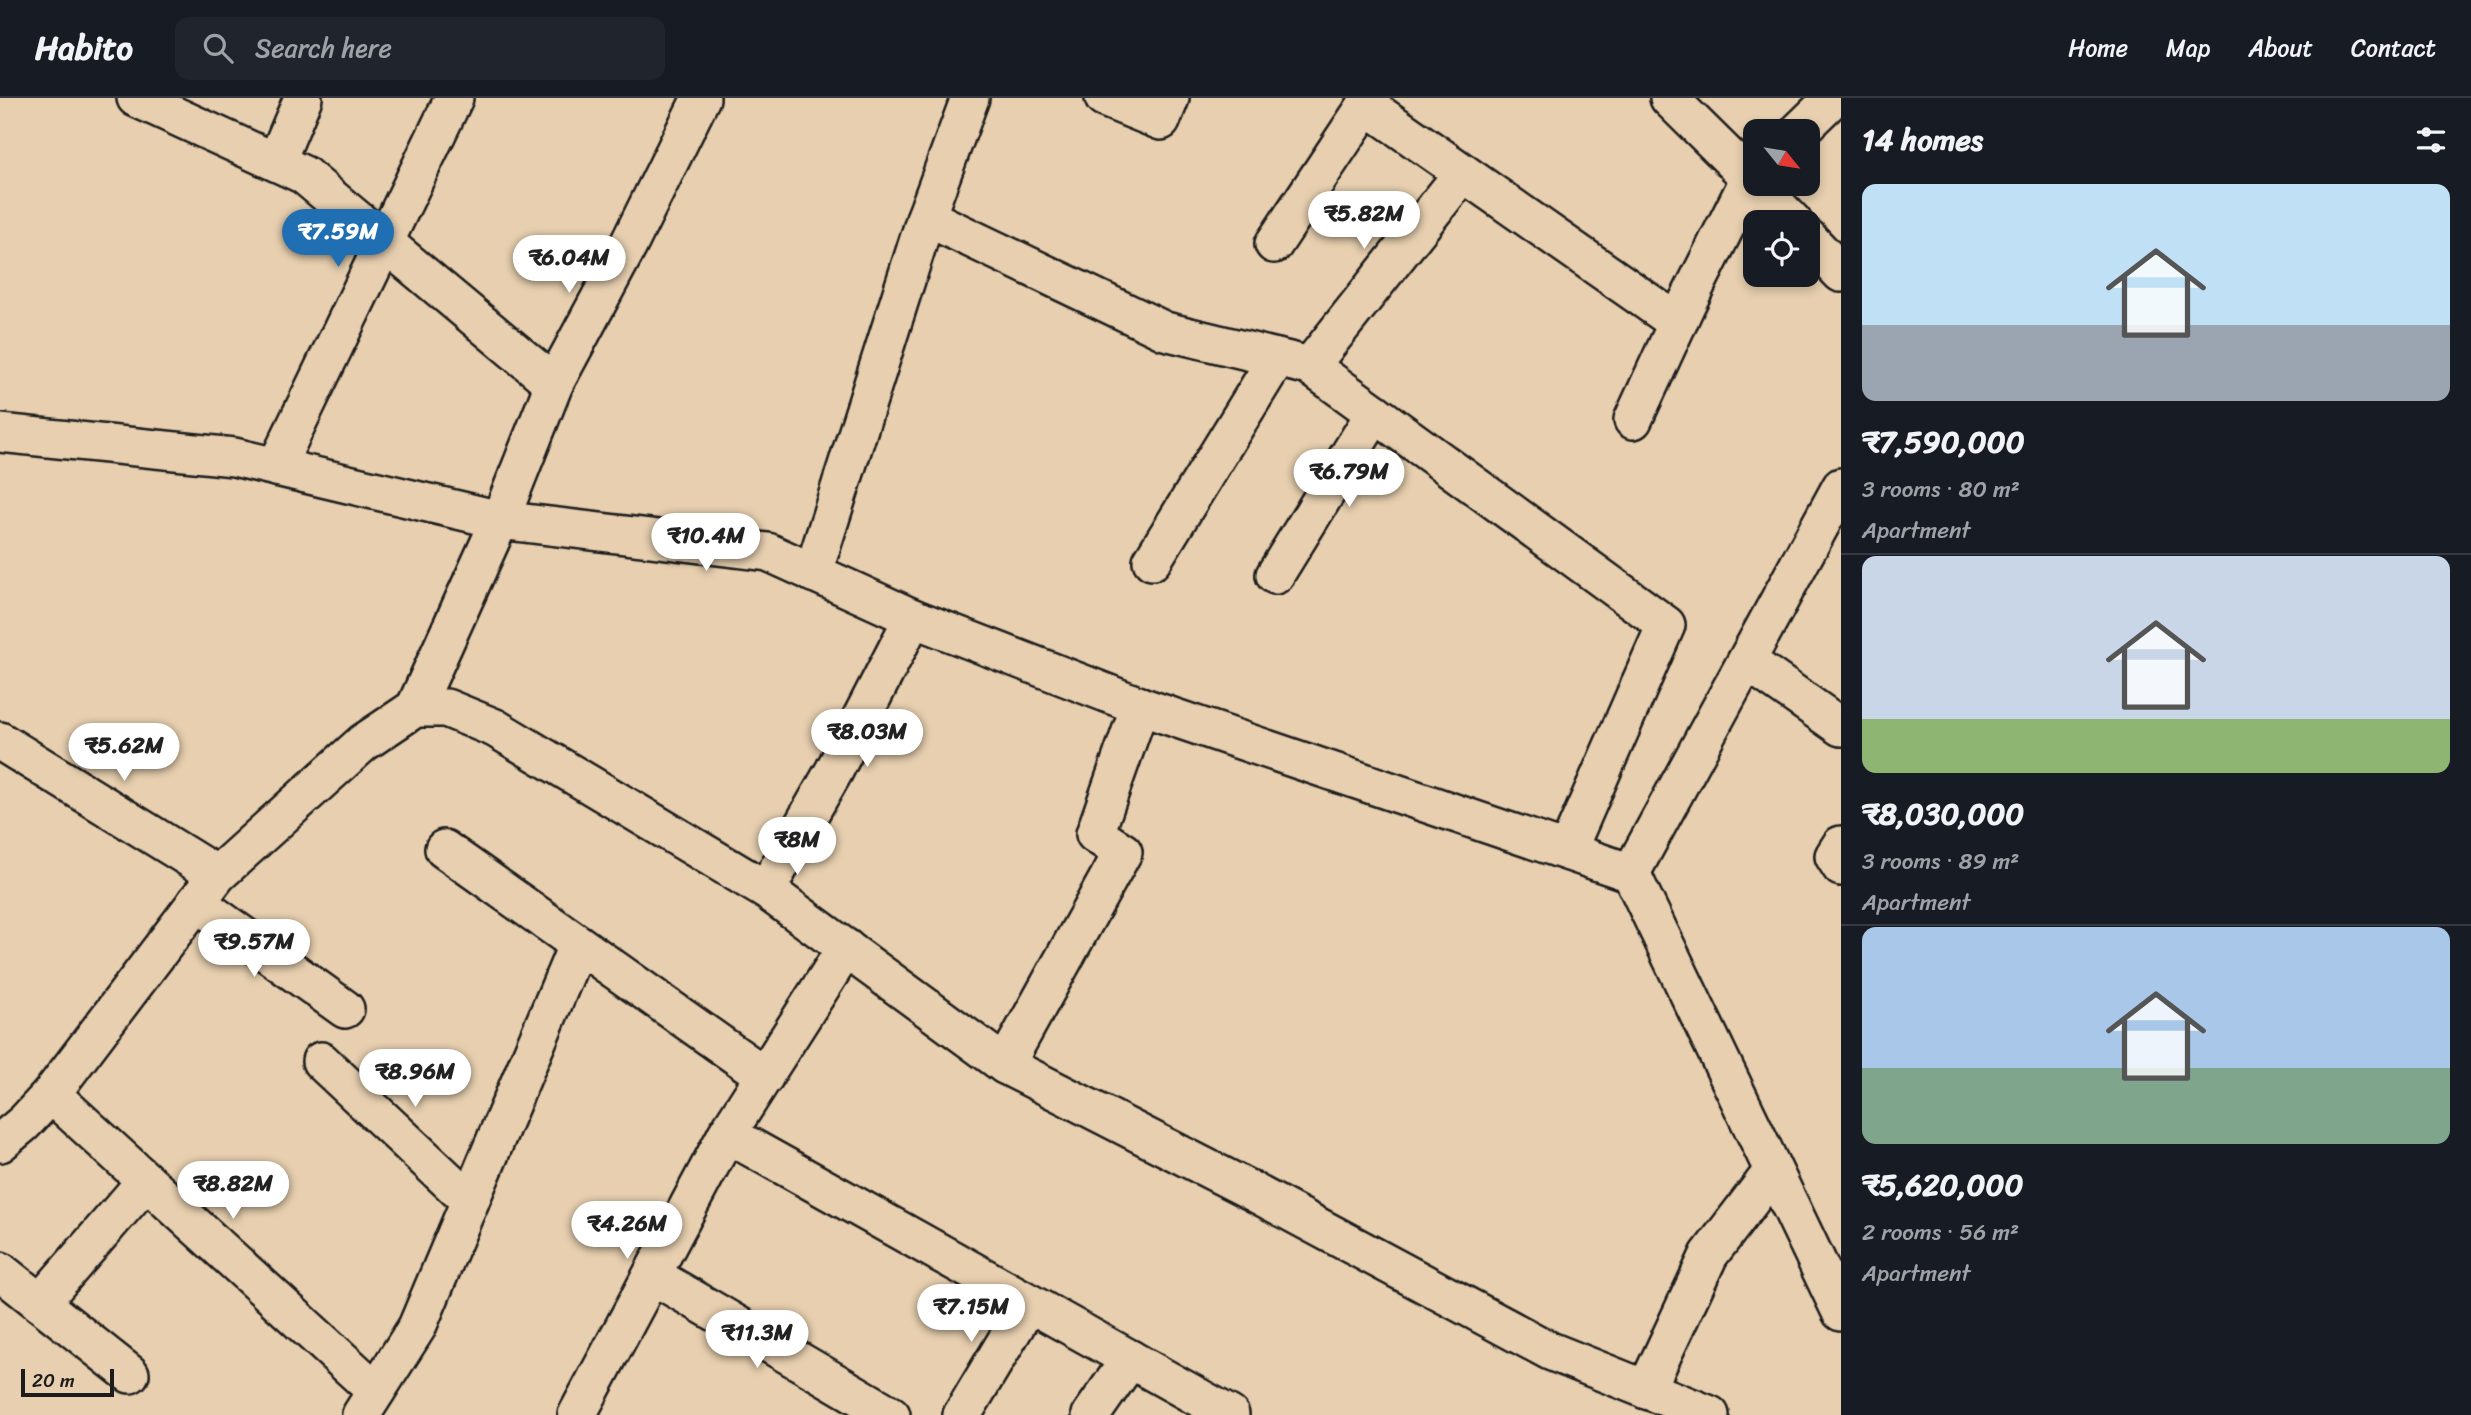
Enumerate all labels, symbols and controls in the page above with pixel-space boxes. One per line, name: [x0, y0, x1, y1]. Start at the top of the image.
search box: [175, 17, 665, 80]
text: Habito: [35, 19, 133, 77]
text: Search here: [255, 25, 392, 71]
text: Home: [2068, 27, 2128, 69]
text: Map: [2166, 27, 2210, 69]
text: About: [2248, 27, 2313, 69]
text: Contact: [2351, 27, 2436, 69]
icon: search: [199, 29, 237, 67]
text: 14 homes: [1862, 113, 1983, 167]
north arrow: [1743, 119, 1820, 196]
map controls: [1743, 119, 1820, 287]
icon: filters: [2412, 121, 2450, 159]
pin: ₹5.82M: [1307, 192, 1421, 251]
text: ₹5.82M: [1324, 193, 1404, 234]
pin: ₹7.59M: [281, 209, 395, 269]
button: locate: [1743, 210, 1820, 287]
text: ₹7.59M: [298, 211, 378, 252]
icon: home: [2093, 230, 2219, 356]
pin: ₹6.04M: [512, 236, 626, 295]
text: ₹6.04M: [529, 237, 609, 278]
text: ₹7,590,000: [1862, 415, 2025, 469]
pin: ₹6.79M: [1292, 450, 1406, 509]
text: ₹6.79M: [1310, 451, 1388, 492]
text: 3 rooms · 80 m²: [1862, 469, 2020, 510]
text: Apartment: [1862, 510, 1971, 551]
pin: ₹10.4M: [649, 514, 763, 573]
text: ₹10.4M: [667, 515, 745, 556]
icon: home: [2093, 602, 2219, 728]
pin: ₹8.03M: [810, 710, 924, 769]
text: ₹8.03M: [827, 711, 907, 752]
pin: ₹5.62M: [67, 724, 181, 783]
text: ₹5.62M: [85, 725, 163, 766]
text: ₹8,030,000: [1862, 787, 2024, 841]
pin: ₹8M: [763, 818, 831, 877]
text: ₹8M: [774, 819, 820, 860]
text: 3 rooms · 89 m²: [1862, 841, 2019, 882]
text: Apartment: [1862, 882, 1971, 923]
pin: ₹9.57M: [197, 920, 311, 979]
text: ₹9.57M: [214, 921, 294, 962]
icon: home: [2093, 973, 2219, 1099]
pin: ₹8.96M: [358, 1049, 472, 1109]
text: ₹8.96M: [375, 1051, 455, 1092]
text: ₹5,620,000: [1862, 1158, 2023, 1212]
pin: ₹8.82M: [176, 1162, 290, 1221]
text: ₹8.82M: [193, 1163, 273, 1204]
pin: ₹4.26M: [570, 1202, 684, 1261]
text: ₹4.26M: [587, 1203, 667, 1244]
text: 2 rooms · 56 m²: [1862, 1212, 2019, 1253]
text: Apartment: [1862, 1253, 1971, 1294]
pin: ₹7.15M: [914, 1284, 1028, 1344]
text: ₹7.15M: [933, 1286, 1009, 1327]
pin: ₹11.3M: [700, 1310, 814, 1370]
text: ₹11.3M: [722, 1312, 792, 1353]
text: 20 m: [32, 1364, 75, 1397]
scale bar: [21, 1366, 114, 1398]

